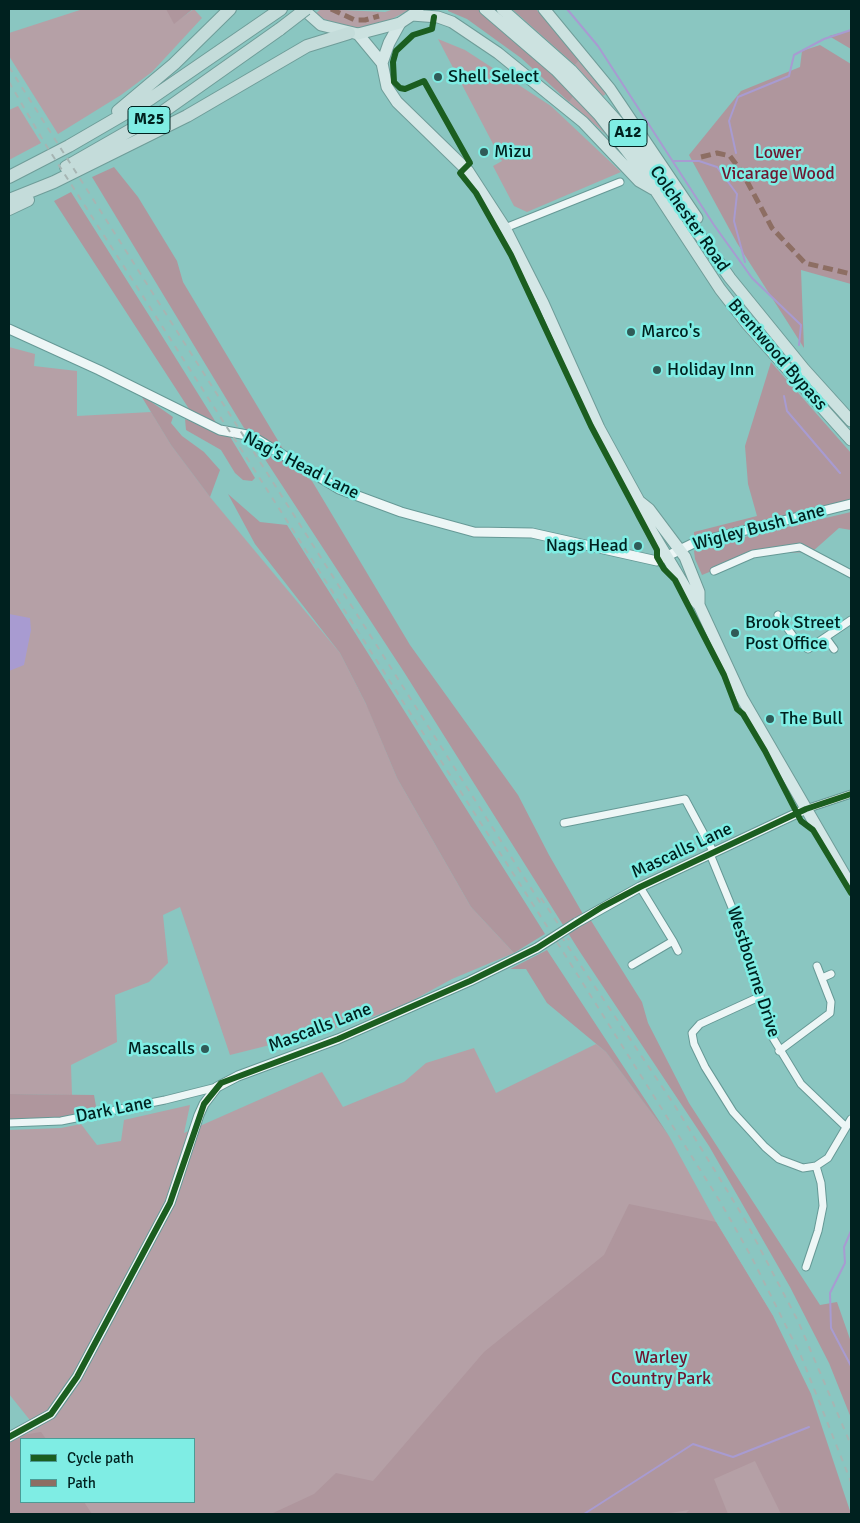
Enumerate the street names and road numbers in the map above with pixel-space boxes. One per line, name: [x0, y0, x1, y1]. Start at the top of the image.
road number: M25: [128, 106, 170, 134]
road number: A12: [609, 120, 647, 146]
street label: Colchester Road: [644, 162, 734, 276]
street label: Brentwood Bypass: [723, 295, 831, 415]
street label: Nag's Head Lane: [239, 428, 363, 504]
street label: Wigley Bush Lane: [691, 500, 827, 556]
street label: Mascalls Lane: [628, 818, 736, 884]
street label: Westbourne Drive: [722, 904, 784, 1040]
street label: Mascalls Lane: [265, 998, 375, 1058]
street label: Dark Lane: [74, 1092, 154, 1128]

